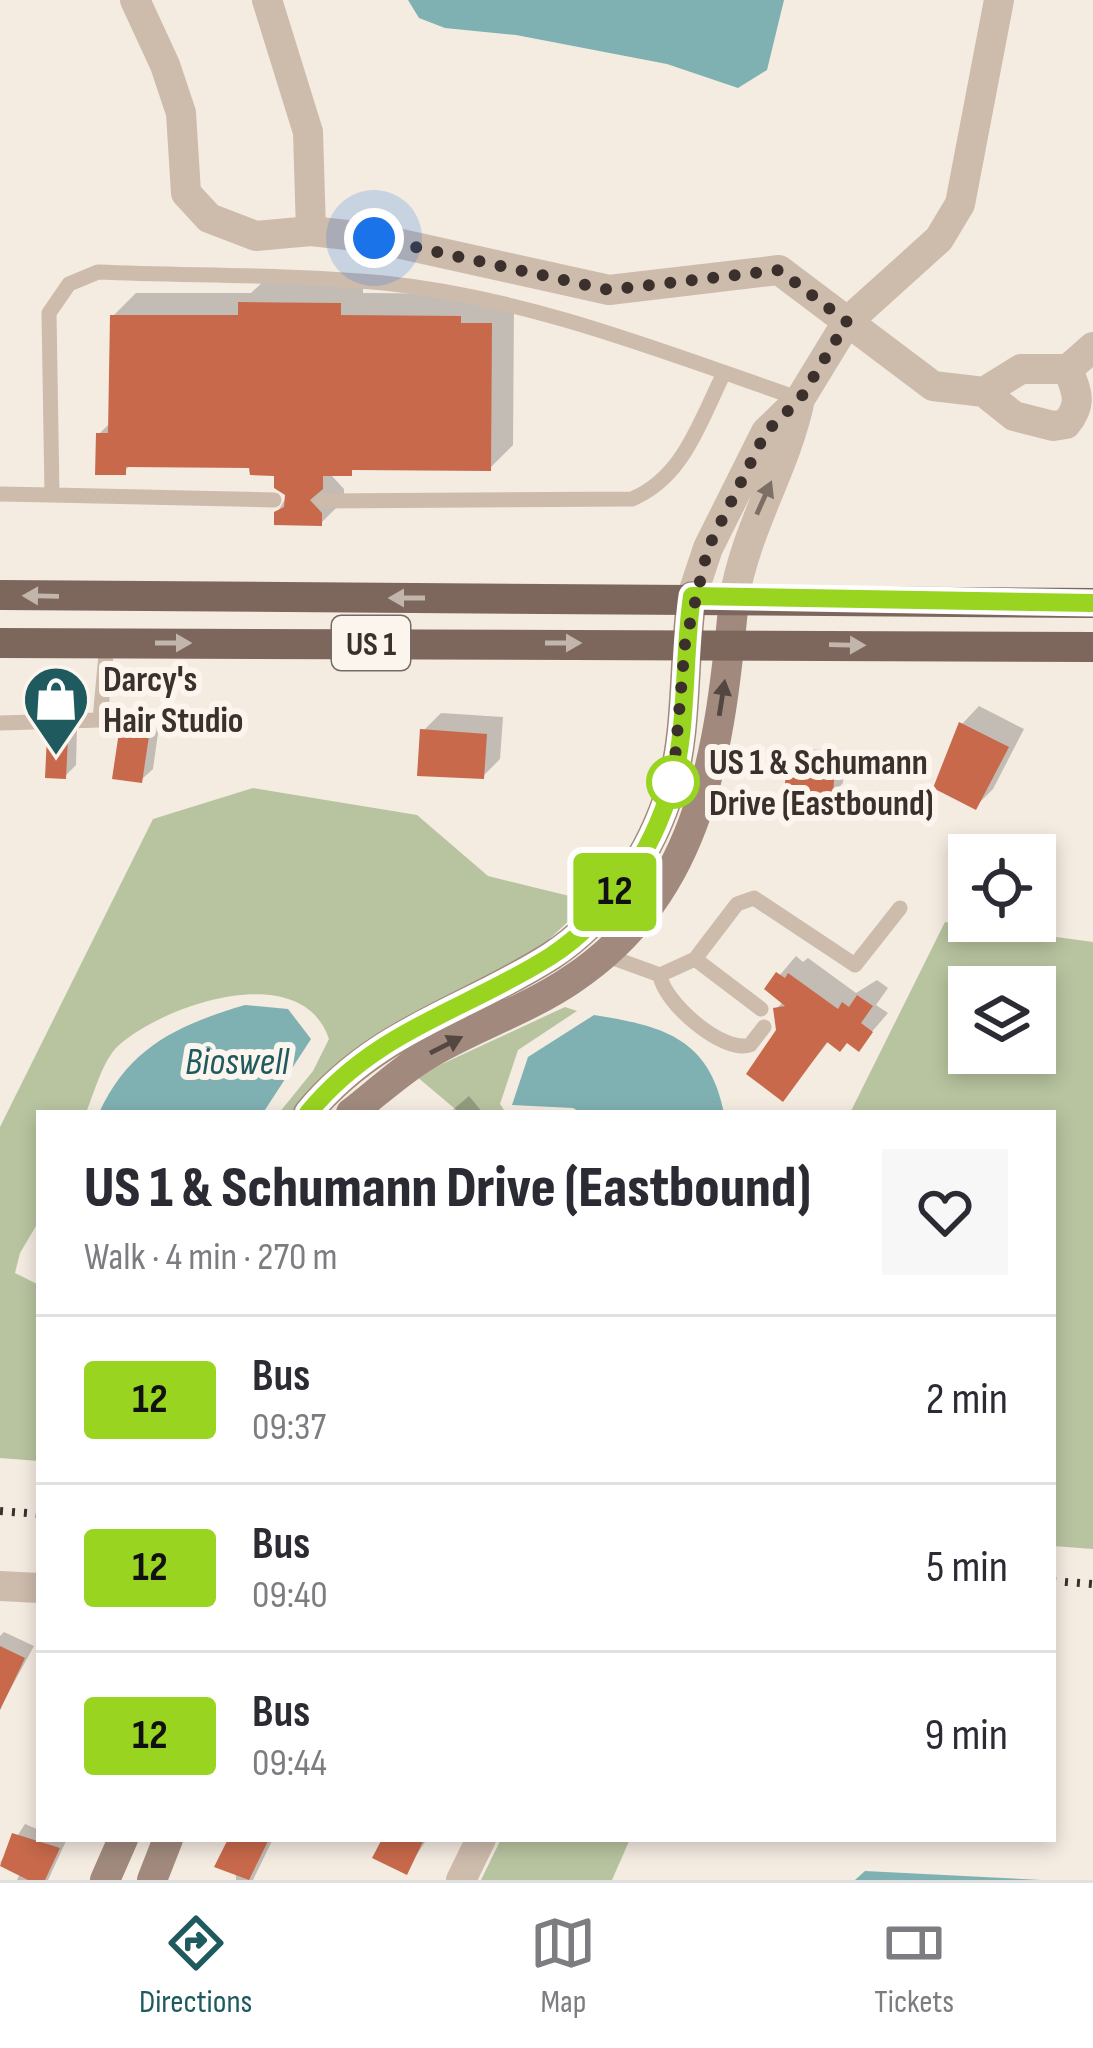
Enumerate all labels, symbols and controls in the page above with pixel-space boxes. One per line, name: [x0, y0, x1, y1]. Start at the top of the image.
your location: [344, 208, 404, 268]
one-way arrow: [755, 480, 775, 515]
one-way arrow: [21, 586, 59, 606]
one-way arrow: [387, 588, 425, 607]
road number: US 1: [332, 616, 410, 670]
one-way arrow: [155, 633, 193, 653]
one-way arrow: [545, 633, 583, 653]
one-way arrow: [829, 635, 867, 654]
place label: Darcy's Hair Studio: [103, 659, 244, 743]
shop icon: Darcy's Hair Studio: [21, 664, 91, 758]
one-way arrow: [713, 678, 732, 716]
place label: US 1 & Schumann Drive (Eastbound): [709, 742, 934, 826]
marker: US 1 & Schumann Drive (Eastbound): [648, 757, 698, 807]
map controls: [948, 834, 1056, 1074]
button: locate: [948, 834, 1056, 942]
line badge: 12: [561, 853, 669, 931]
text: 12: [597, 866, 633, 917]
button: layers: [948, 966, 1056, 1074]
one-way arrow: [428, 1035, 463, 1055]
water label: Bioswell: [185, 1039, 290, 1086]
button: heart: [882, 1149, 1008, 1275]
text: US 1 & Schumann Drive (Eastbound): [84, 1155, 811, 1223]
text: Walk · 4 min · 270 m: [84, 1234, 338, 1281]
text: Bus: [252, 1349, 310, 1404]
text: 2 min: [926, 1372, 1008, 1427]
text: 12: [132, 1374, 168, 1425]
text: 09:37: [252, 1404, 326, 1451]
text: Bus: [252, 1517, 310, 1572]
text: 5 min: [926, 1540, 1008, 1595]
text: 12: [132, 1542, 168, 1593]
text: 09:40: [252, 1572, 328, 1619]
text: Bus: [252, 1685, 310, 1740]
text: 9 min: [924, 1708, 1008, 1763]
text: 12: [132, 1710, 168, 1761]
text: 09:44: [252, 1740, 327, 1787]
tab: Directions: [139, 1910, 252, 2022]
tab: Map: [530, 1910, 596, 2022]
tab: Tickets: [874, 1910, 954, 2022]

